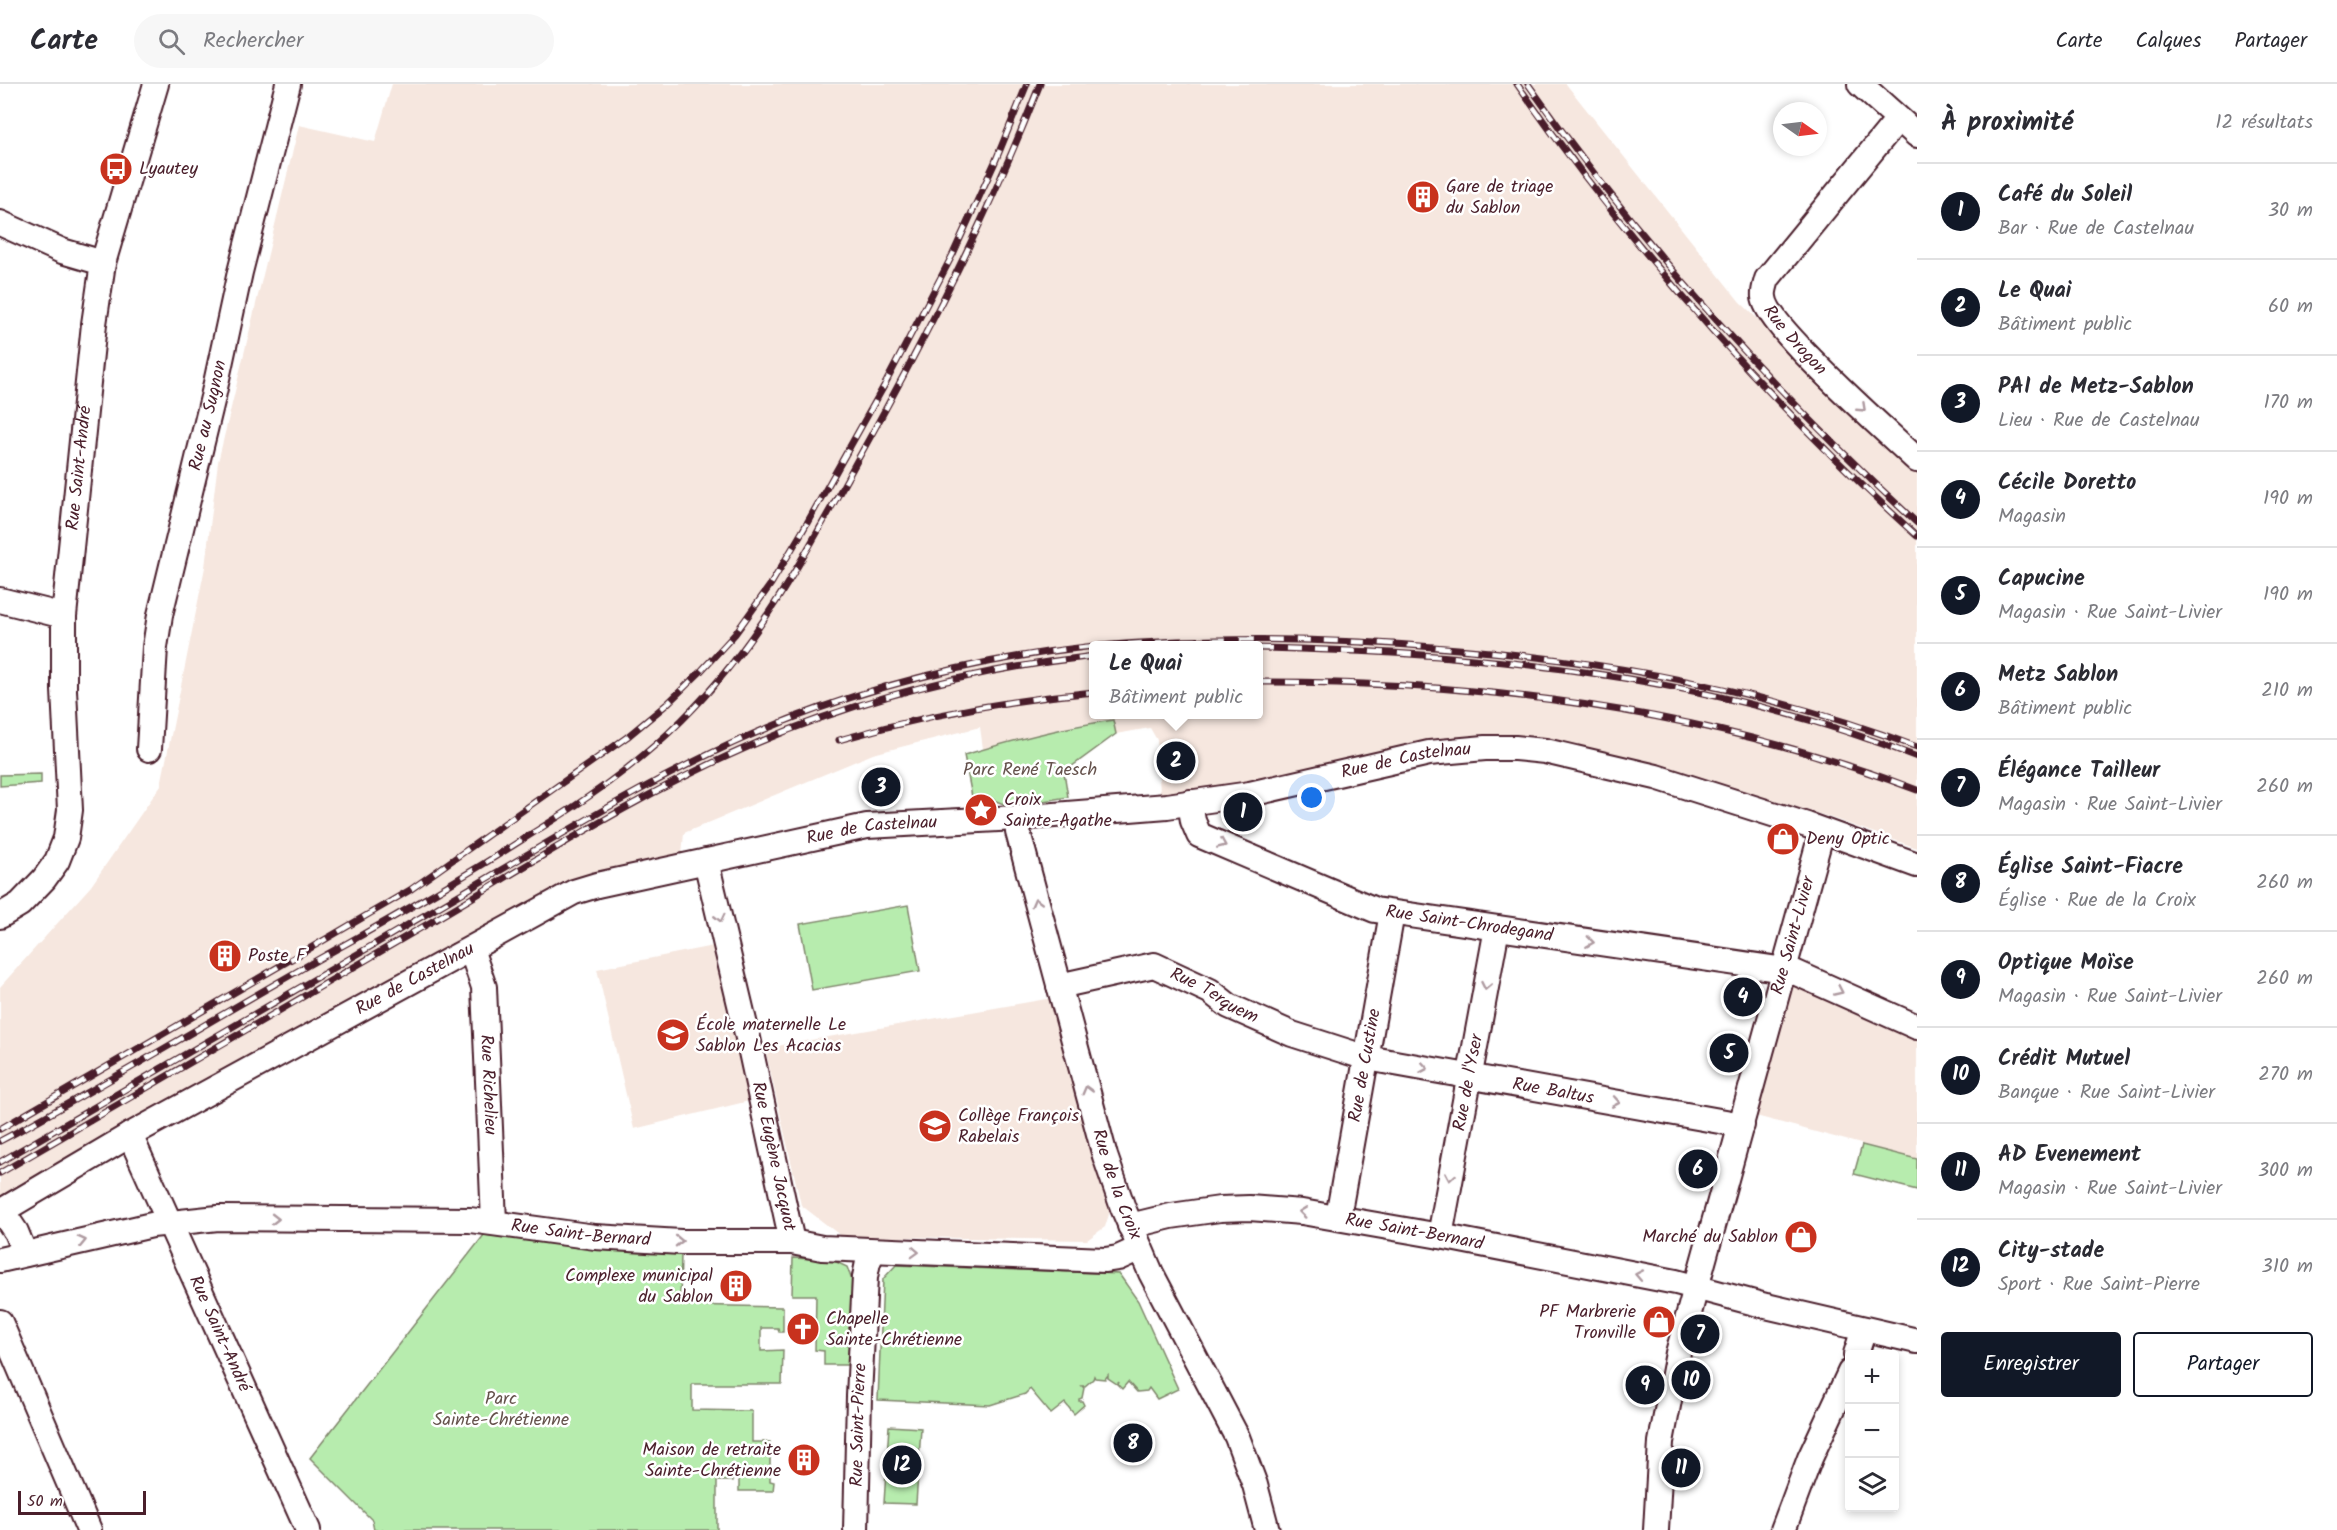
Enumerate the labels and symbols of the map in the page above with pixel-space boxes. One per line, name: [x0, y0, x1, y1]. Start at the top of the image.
north arrow: [1773, 102, 1827, 156]
bus stop icon: Lyautey: [98, 151, 134, 187]
place label: Lyautey: [139, 155, 198, 184]
place label: Gare de triage du Sablon: [1446, 173, 1553, 223]
building icon: Gare de triage du Sablon: [1405, 179, 1441, 215]
street label: Rue Drogon: [1755, 299, 1834, 382]
street label: Rue au Sugnon: [181, 357, 235, 474]
one-way arrow: [1855, 401, 1865, 412]
street label: Rue Saint-André: [58, 403, 100, 532]
street label: Rue de Castelnau: [1338, 735, 1473, 787]
pin: 2: [1156, 738, 1196, 784]
park label: Parc René Taesch: [963, 756, 1097, 785]
pin: 3: [862, 764, 900, 810]
your location: [1297, 783, 1326, 812]
place label: Croix Sainte-Agathe: [1004, 786, 1112, 836]
pin: 1: [1224, 790, 1262, 834]
place icon: Croix Sainte-Agathe: [963, 792, 999, 828]
street label: Rue de Castelnau: [804, 808, 938, 853]
shop icon: Deny Optic: [1765, 821, 1801, 857]
place label: Deny Optic: [1806, 825, 1890, 854]
one-way arrow: [1216, 837, 1227, 849]
street label: Rue Saint-Livier: [1763, 872, 1824, 998]
one-way arrow: [1031, 897, 1044, 907]
street label: Rue Saint-Chrodegand: [1384, 897, 1556, 951]
one-way arrow: [712, 913, 725, 923]
street label: Rue de Castelnau: [350, 934, 480, 1023]
one-way arrow: [1586, 936, 1595, 948]
building icon: Poste F: [207, 938, 243, 974]
place label: Poste F: [248, 942, 307, 971]
street label: Rue Terquem: [1165, 960, 1263, 1032]
pin: 4: [1724, 974, 1762, 1020]
one-way arrow: [1480, 980, 1493, 990]
one-way arrow: [1833, 984, 1844, 996]
street label: Rue de Custine: [1341, 1006, 1389, 1125]
place label: École maternelle Le Sablon Les Acacias: [696, 1011, 846, 1061]
school or university icon: École maternelle Le Sablon Les Acacias: [655, 1017, 691, 1053]
pin: 5: [1710, 1030, 1748, 1076]
street label: Rue de l'Yser: [1445, 1031, 1492, 1133]
street label: Rue Richelieu: [472, 1034, 505, 1136]
one-way arrow: [1419, 1061, 1429, 1074]
street label: Rue Baltus: [1510, 1070, 1596, 1113]
street label: Rue Eugène Jacquot: [743, 1079, 804, 1235]
one-way arrow: [1082, 1086, 1094, 1096]
one-way arrow: [1611, 1095, 1621, 1108]
place label: Collège François Rabelais: [958, 1102, 1079, 1152]
school or university icon: Collège François Rabelais: [917, 1108, 953, 1144]
street label: Rue de la Croix: [1084, 1126, 1150, 1245]
pin: 6: [1678, 1146, 1718, 1192]
one-way arrow: [1444, 1172, 1457, 1182]
street label: Rue Saint-Bernard: [1343, 1205, 1487, 1259]
one-way arrow: [1299, 1207, 1308, 1219]
street label: Rue Saint-Bernard: [509, 1211, 652, 1255]
one-way arrow: [271, 1213, 280, 1225]
shop icon: Marché du Sablon: [1783, 1219, 1819, 1255]
place label: Marché du Sablon: [1642, 1223, 1778, 1252]
one-way arrow: [77, 1235, 87, 1248]
one-way arrow: [674, 1235, 683, 1248]
one-way arrow: [911, 1246, 920, 1259]
place label: Complexe municipal du Sablon: [565, 1262, 714, 1312]
building icon: Complexe municipal du Sablon: [718, 1268, 754, 1304]
one-way arrow: [1635, 1269, 1645, 1282]
street label: Rue Saint-André: [181, 1271, 259, 1398]
place label: PF Marbrerie Tronville: [1539, 1298, 1636, 1348]
shop icon: PF Marbrerie Tronville: [1641, 1304, 1677, 1340]
place label: Chapelle Sainte-Chrétienne: [826, 1305, 962, 1355]
church icon: Chapelle Sainte-Chrétienne: [785, 1311, 821, 1347]
pin: 7: [1680, 1312, 1720, 1356]
pin: 10: [1672, 1358, 1710, 1402]
street label: Rue Saint-Pierre: [842, 1362, 875, 1487]
pin: 9: [1626, 1362, 1664, 1408]
park label: Parc Sainte-Chrétienne: [433, 1385, 569, 1435]
pin: 8: [1114, 1420, 1152, 1466]
place label: Maison de retraite Sainte-Chrétienne: [642, 1436, 781, 1486]
building icon: Maison de retraite Sainte-Chrétienne: [786, 1442, 822, 1478]
pin: 12: [882, 1442, 922, 1488]
pin: 11: [1662, 1446, 1700, 1490]
scale bar: [18, 1488, 146, 1516]

